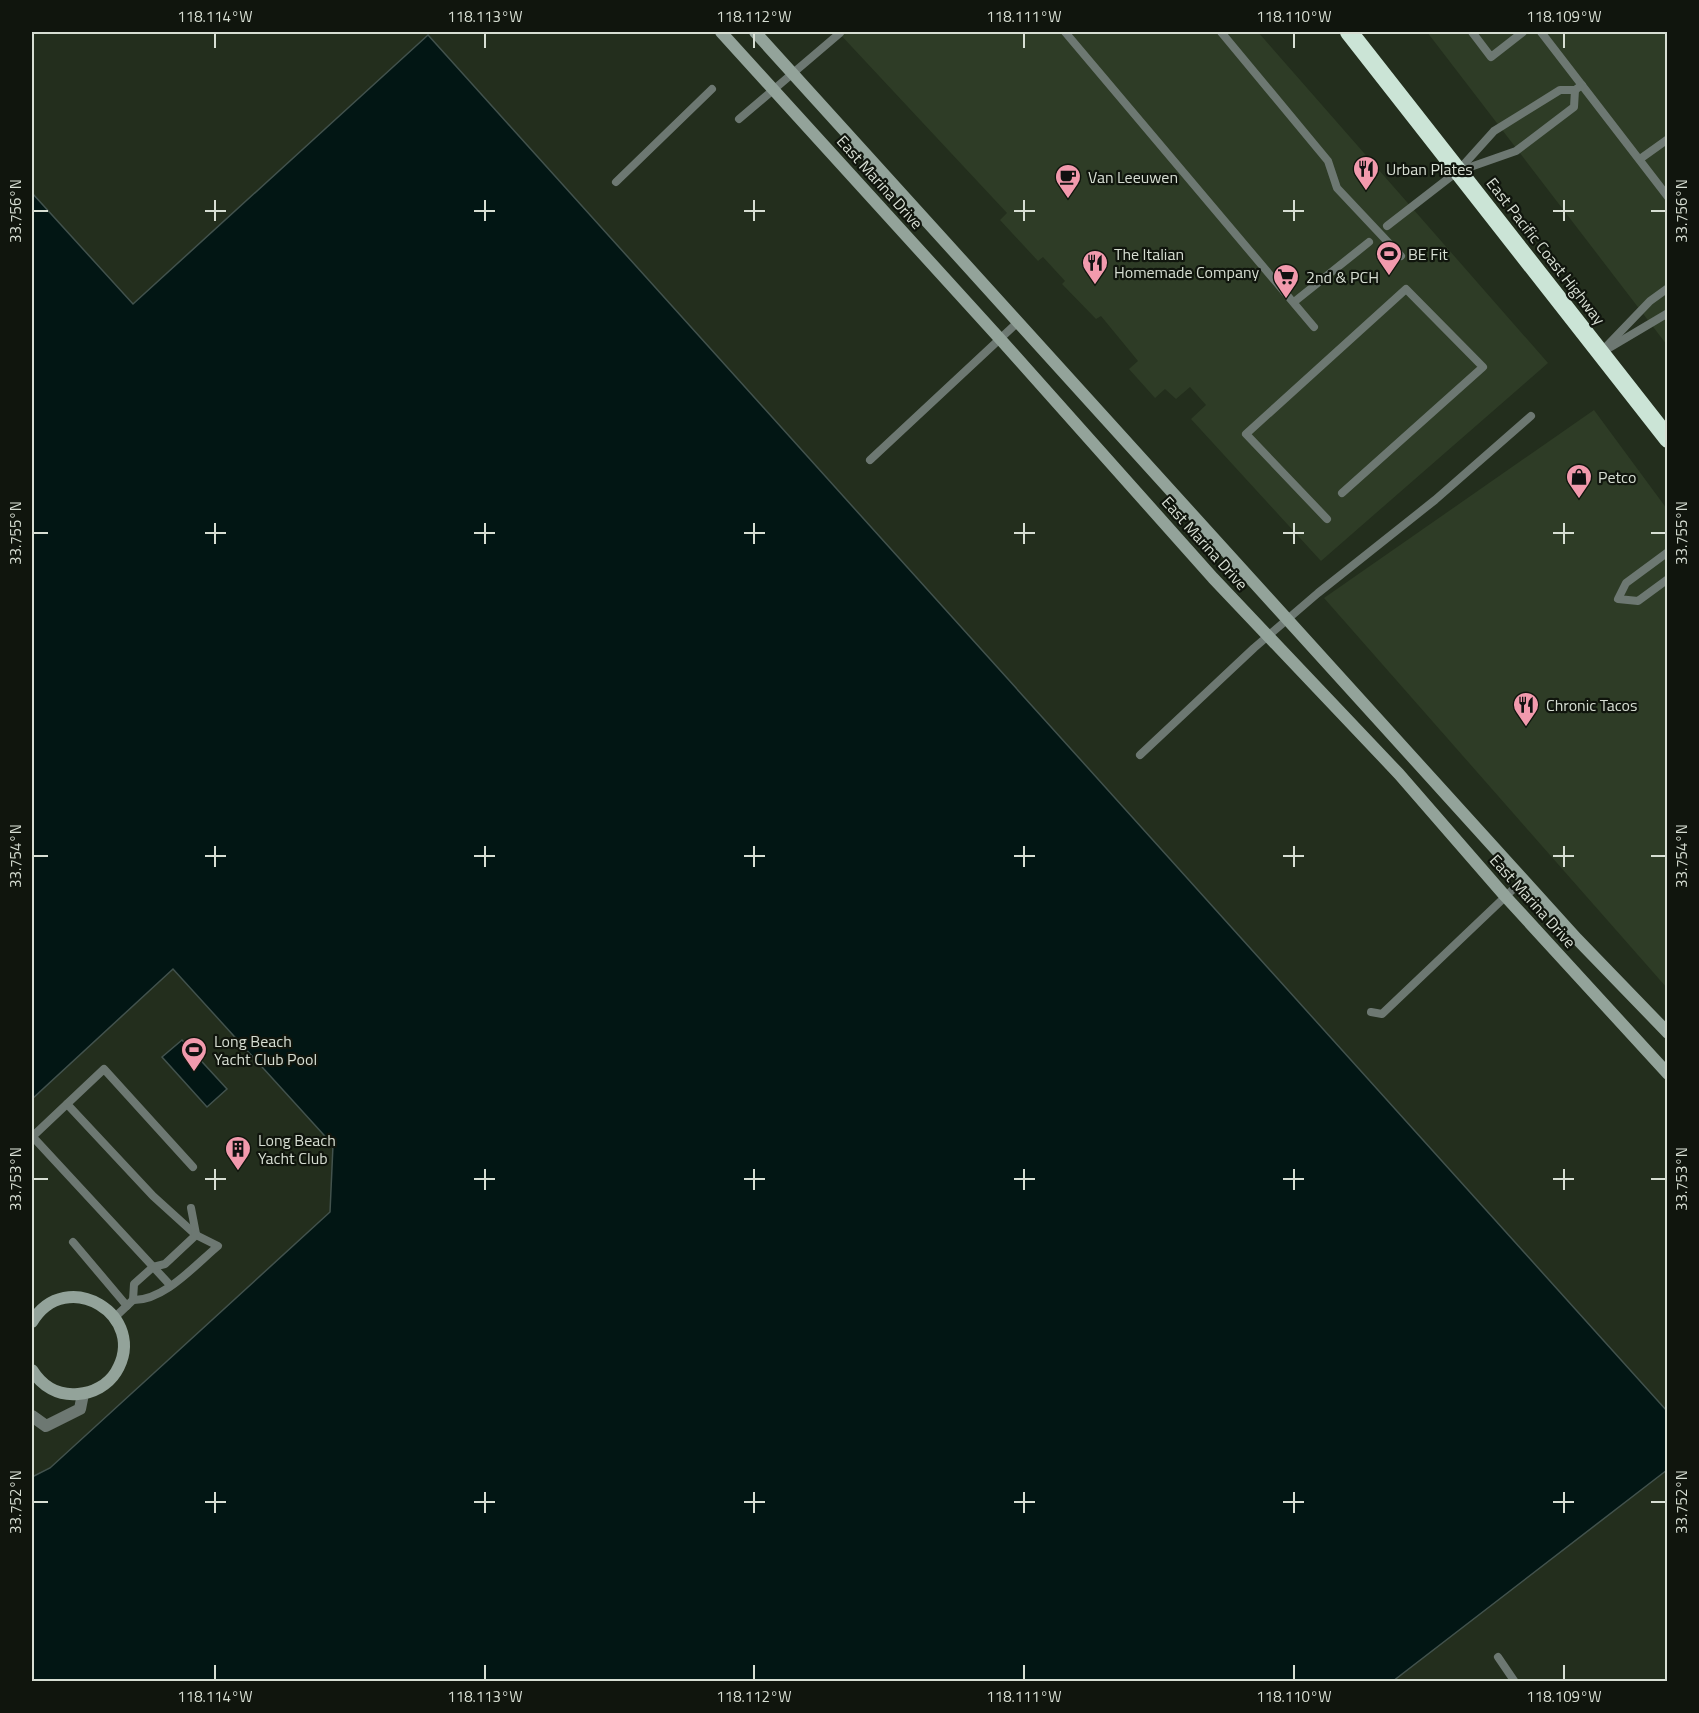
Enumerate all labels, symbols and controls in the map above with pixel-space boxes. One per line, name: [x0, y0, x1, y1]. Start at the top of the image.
text: 118.114°W: [177, 5, 253, 28]
text: 118.113°W: [447, 5, 523, 28]
text: 118.112°W: [716, 5, 792, 28]
text: 118.111°W: [986, 5, 1062, 28]
text: 118.110°W: [1256, 5, 1332, 28]
text: 118.109°W: [1526, 5, 1602, 28]
street label: East Marina Drive: [831, 130, 929, 234]
restaurant icon: Urban Plates: [1351, 154, 1381, 192]
place label: Urban Plates: [1386, 157, 1473, 181]
cafe icon: Van Leeuwen: [1053, 162, 1083, 200]
place label: Van Leeuwen: [1088, 165, 1178, 189]
street label: East Pacific Coast Highway: [1481, 172, 1611, 330]
text: 33.756°N: [4, 179, 27, 243]
text: 33.756°N: [1670, 179, 1693, 243]
sports icon: BE Fit: [1374, 239, 1404, 277]
place label: The Italian Homemade Company: [1114, 242, 1259, 284]
place label: BE Fit: [1408, 242, 1448, 266]
restaurant icon: The Italian Homemade Company: [1080, 248, 1110, 286]
supermarket icon: 2nd & PCH: [1271, 262, 1301, 300]
place label: 2nd & PCH: [1306, 265, 1379, 289]
shop icon: Petco: [1564, 462, 1594, 500]
place label: Petco: [1598, 465, 1636, 489]
street label: East Marina Drive: [1156, 491, 1254, 595]
text: 33.755°N: [4, 501, 27, 565]
text: 33.755°N: [1670, 501, 1693, 565]
restaurant icon: Chronic Tacos: [1511, 690, 1541, 728]
place label: Chronic Tacos: [1546, 693, 1638, 717]
text: 33.754°N: [4, 824, 27, 888]
text: 33.754°N: [1670, 824, 1693, 888]
street label: East Marina Drive: [1484, 849, 1582, 953]
place label: Long Beach Yacht Club Pool: [214, 1029, 317, 1071]
sports icon: Long Beach Yacht Club Pool: [179, 1035, 209, 1073]
place label: Long Beach Yacht Club: [258, 1128, 336, 1170]
building icon: Long Beach Yacht Club: [223, 1134, 253, 1172]
text: 33.753°N: [4, 1147, 27, 1211]
text: 33.753°N: [1670, 1147, 1693, 1211]
text: 33.752°N: [4, 1470, 27, 1534]
text: 33.752°N: [1670, 1470, 1693, 1534]
text: 118.114°W: [177, 1685, 253, 1708]
text: 118.113°W: [447, 1685, 523, 1708]
text: 118.112°W: [716, 1685, 792, 1708]
text: 118.111°W: [986, 1685, 1062, 1708]
text: 118.110°W: [1256, 1685, 1332, 1708]
text: 118.109°W: [1526, 1685, 1602, 1708]

